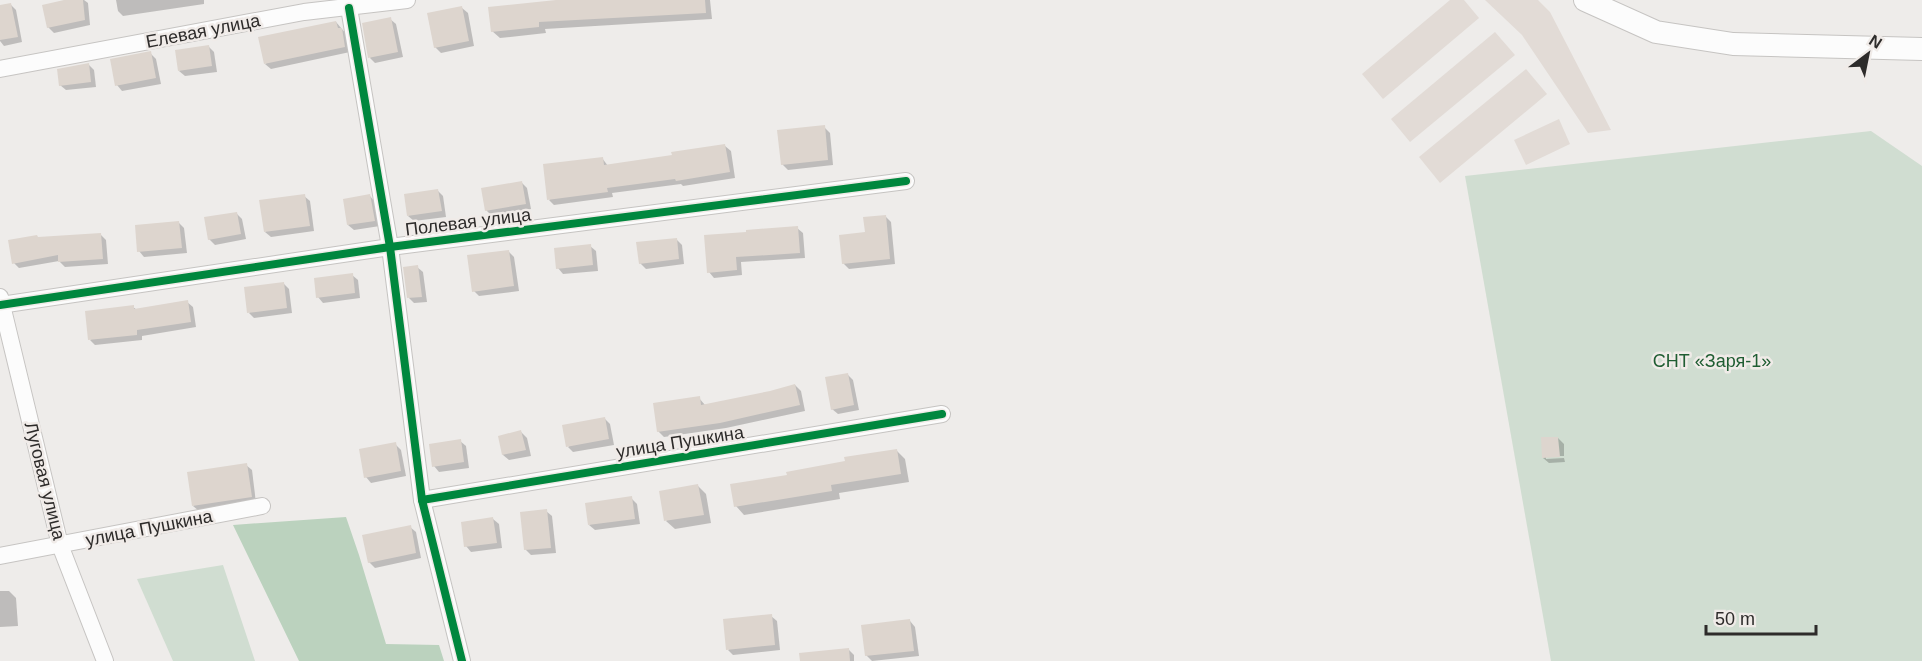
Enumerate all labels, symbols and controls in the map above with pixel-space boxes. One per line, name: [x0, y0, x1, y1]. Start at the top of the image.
street label: Елевая улица: [144, 10, 263, 52]
north arrow: [1838, 24, 1898, 84]
text: N: [1866, 31, 1885, 52]
street label: Полевая улица: [404, 204, 533, 240]
park label: СНТ «Заря-1»: [1653, 351, 1771, 371]
street label: Луговая улица: [21, 420, 70, 543]
street label: улица Пушкина: [615, 422, 746, 462]
street label: улица Пушкина: [84, 506, 215, 550]
scale bar: [1706, 598, 1816, 636]
text: 50 m: [1715, 609, 1755, 629]

